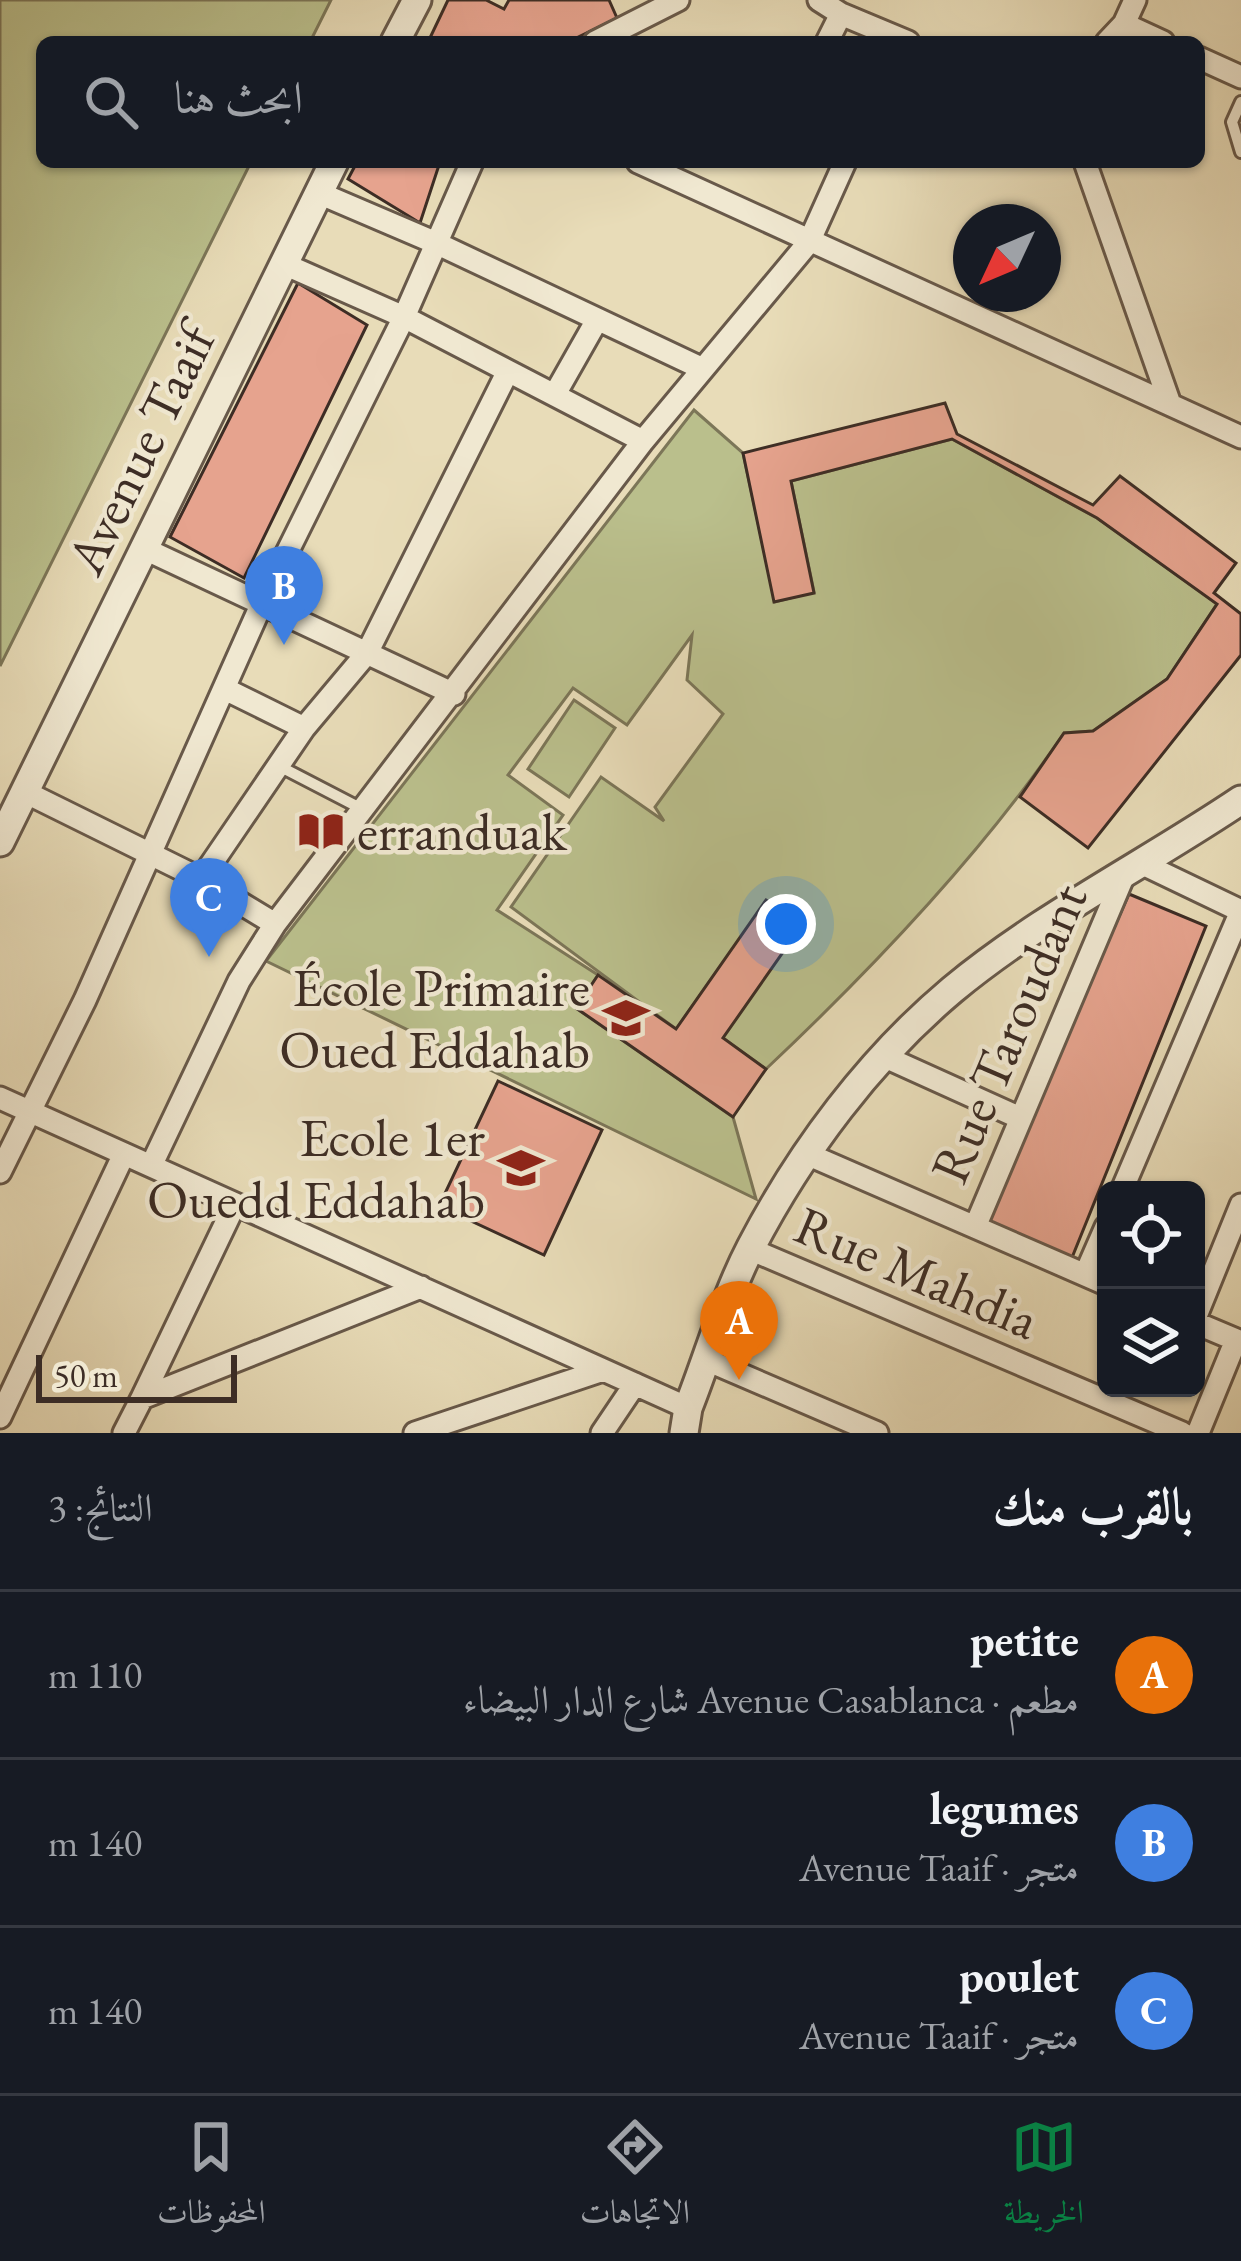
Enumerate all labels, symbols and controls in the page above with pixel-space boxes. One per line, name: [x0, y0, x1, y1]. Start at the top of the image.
search box: [36, 36, 1205, 168]
text: ابحث هنا: [174, 68, 303, 126]
icon: search: [78, 69, 144, 135]
north arrow: [953, 204, 1061, 312]
street label: Avenue Taaif: [49, 307, 233, 586]
pin: B: [245, 546, 323, 645]
place label: erranduak: [357, 796, 568, 866]
library icon: erranduak: [296, 806, 346, 856]
pin: C: [170, 858, 248, 957]
street label: Rue Taroudant: [914, 873, 1102, 1193]
your location: [756, 894, 816, 954]
place label: École Primaire Oued Eddahab: [279, 952, 590, 1084]
school or university icon: École Primaire Oued Eddahab: [601, 993, 651, 1043]
place label: Ecole 1er Ouedd Eddahab: [147, 1102, 485, 1234]
school or university icon: Ecole 1er Ouedd Eddahab: [496, 1143, 546, 1193]
map controls: [1097, 1181, 1205, 1397]
button: locate: [1097, 1181, 1205, 1289]
street label: Rue Mahdia: [785, 1189, 1050, 1355]
pin: A: [700, 1281, 778, 1380]
button: layers: [1097, 1289, 1205, 1397]
scale bar: [36, 1349, 237, 1402]
text: 50 m: [54, 1354, 118, 1397]
text: بالقرب منك: [992, 1473, 1193, 1539]
text: النتائج: 3: [48, 1482, 153, 1533]
text: petite: [970, 1611, 1079, 1669]
text: 110 m: [48, 1649, 142, 1700]
text: A: [1140, 1649, 1168, 1700]
text: مطعم · Avenue Casablanca شارع الدار البيضاء: [463, 1674, 1079, 1725]
text: legumes: [930, 1779, 1079, 1837]
text: 140 m: [48, 1817, 142, 1868]
text: B: [1142, 1817, 1166, 1868]
text: متجر · Avenue Taaif: [799, 1842, 1079, 1893]
text: poulet: [959, 1947, 1079, 2005]
text: 140 m: [48, 1985, 142, 2036]
text: C: [1140, 1985, 1168, 2036]
text: متجر · Avenue Taaif: [799, 2010, 1079, 2061]
tab: المحفوظات: [157, 2114, 266, 2244]
tab: الاتجاهات: [580, 2114, 690, 2244]
tab: الخريطة: [1004, 2114, 1084, 2244]

